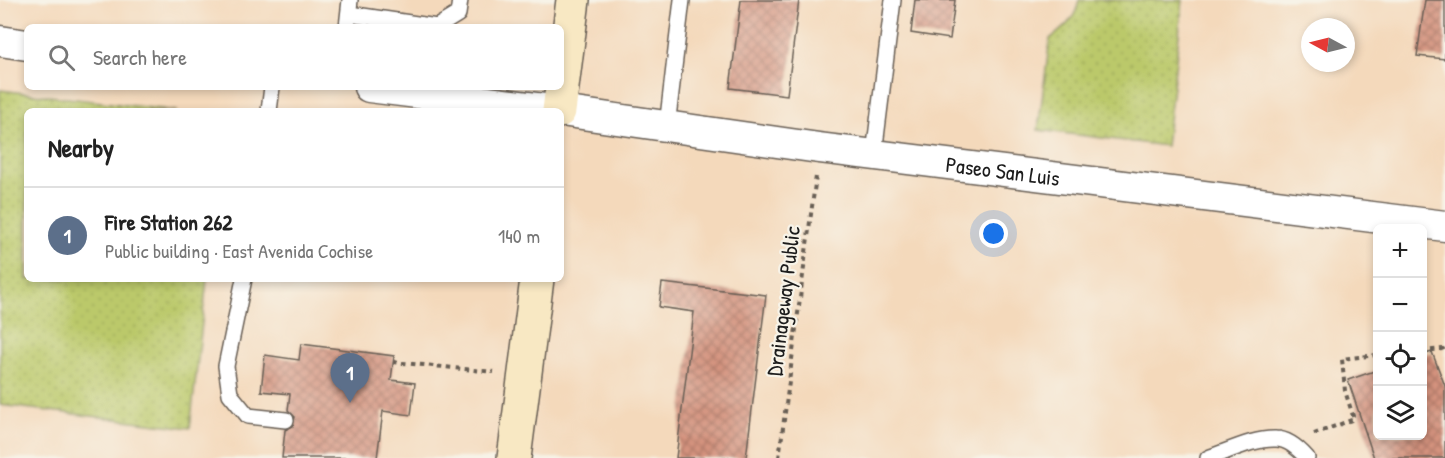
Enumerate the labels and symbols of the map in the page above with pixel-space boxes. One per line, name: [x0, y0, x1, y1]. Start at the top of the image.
north arrow: [1301, 18, 1355, 72]
street label: Paseo San Luis: [944, 149, 1062, 193]
your location: [979, 219, 1008, 248]
street label: Drainageway Public: [759, 224, 807, 378]
pin: 1: [330, 354, 370, 403]

